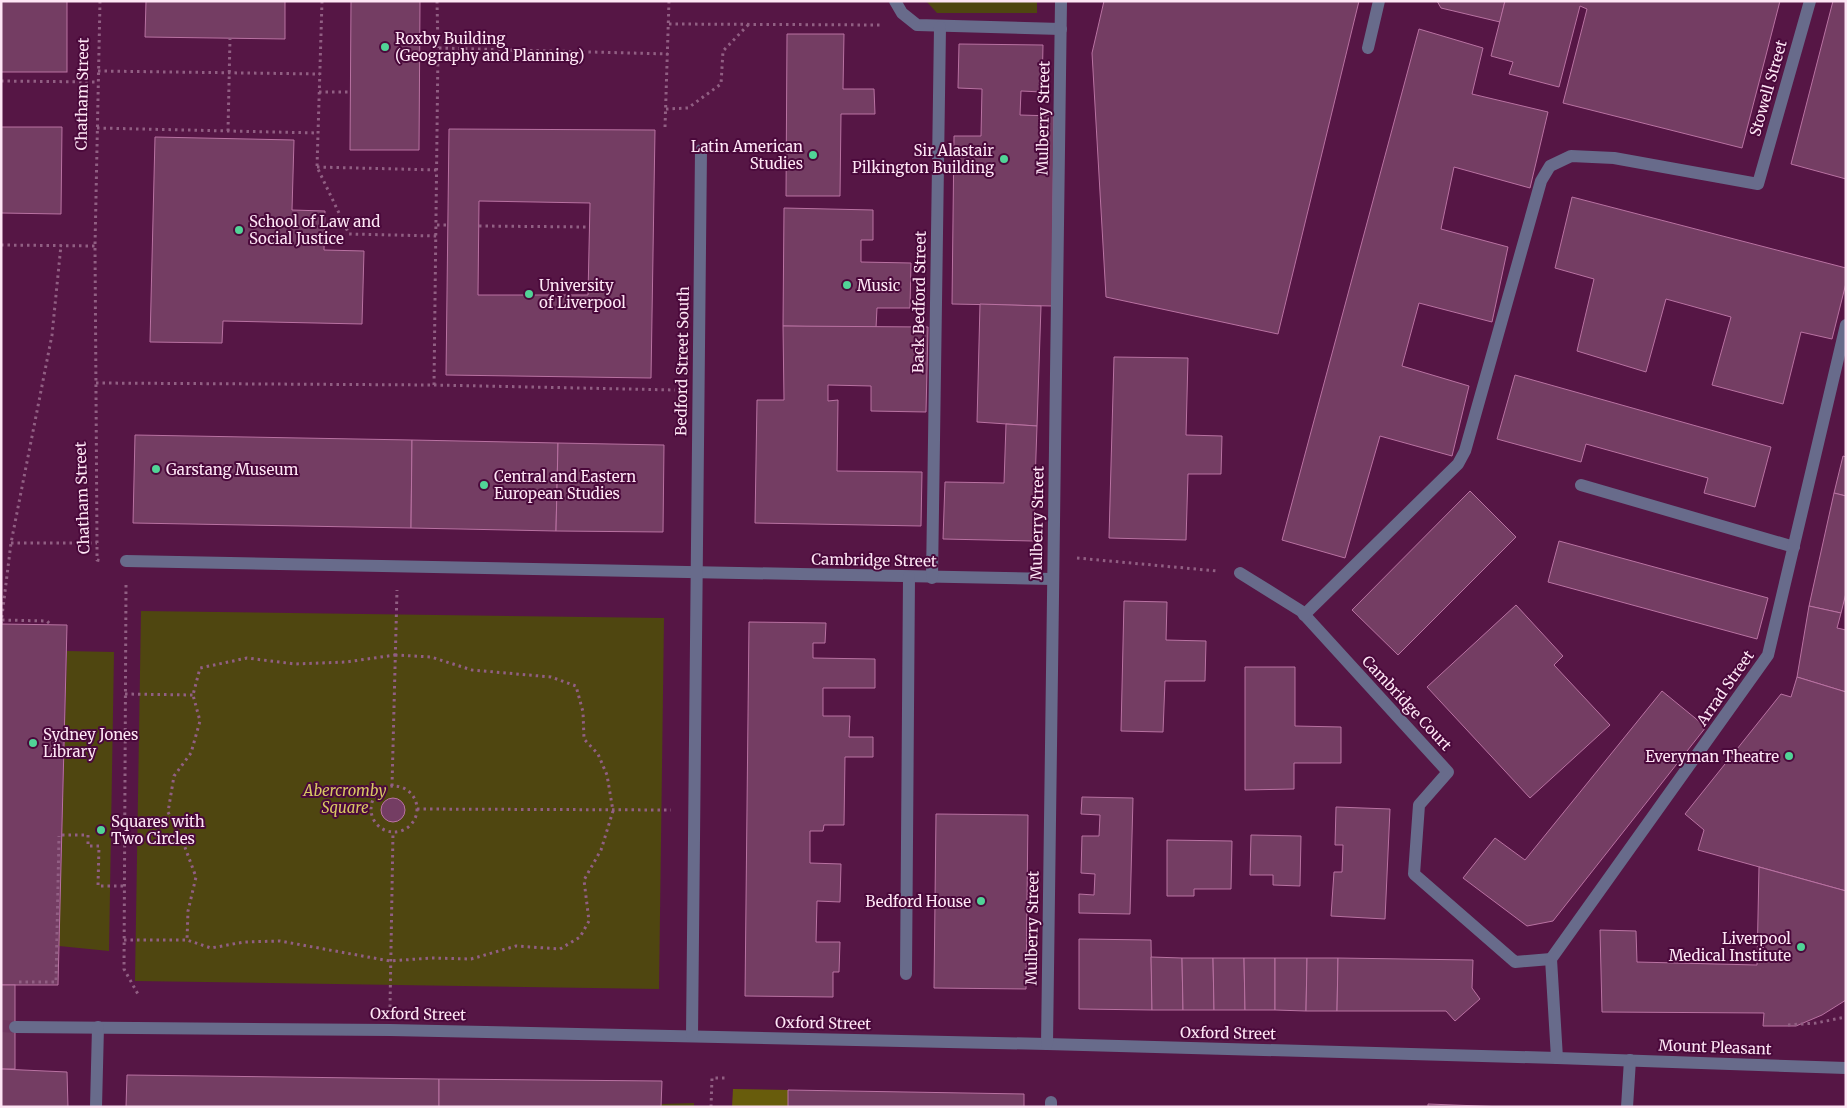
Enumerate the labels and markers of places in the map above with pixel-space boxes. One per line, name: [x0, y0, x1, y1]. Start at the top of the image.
place label: Roxby Building (Geography and Planning): [395, 29, 584, 65]
marker: Roxby Building (Geography and Planning): [379, 41, 391, 53]
place label: Latin American Studies: [691, 137, 803, 173]
place label: Sir Alastair Pilkington Building: [852, 141, 994, 177]
marker: Latin American Studies: [807, 149, 819, 161]
marker: Sir Alastair Pilkington Building: [998, 153, 1010, 165]
place label: School of Law and Social Justice: [249, 212, 380, 248]
marker: School of Law and Social Justice: [233, 224, 245, 236]
place label: University of Liverpool: [539, 276, 626, 312]
place label: Music: [857, 276, 901, 295]
marker: Music: [841, 279, 853, 291]
marker: University of Liverpool: [523, 288, 535, 300]
place label: Garstang Museum: [166, 460, 299, 479]
marker: Garstang Museum: [150, 463, 162, 475]
place label: Central and Eastern European Studies: [494, 467, 636, 503]
marker: Central and Eastern European Studies: [478, 479, 490, 491]
place label: Sydney Jones Library: [43, 725, 138, 761]
marker: Sydney Jones Library: [27, 737, 39, 749]
place label: Everyman Theatre: [1645, 747, 1779, 766]
marker: Everyman Theatre: [1783, 750, 1795, 762]
place label: Squares with Two Circles: [111, 812, 205, 848]
marker: Squares with Two Circles: [95, 824, 107, 836]
place label: Bedford House: [865, 892, 971, 911]
marker: Bedford House: [975, 895, 987, 907]
place label: Liverpool Medical Institute: [1669, 929, 1791, 965]
marker: Liverpool Medical Institute: [1795, 941, 1807, 953]

